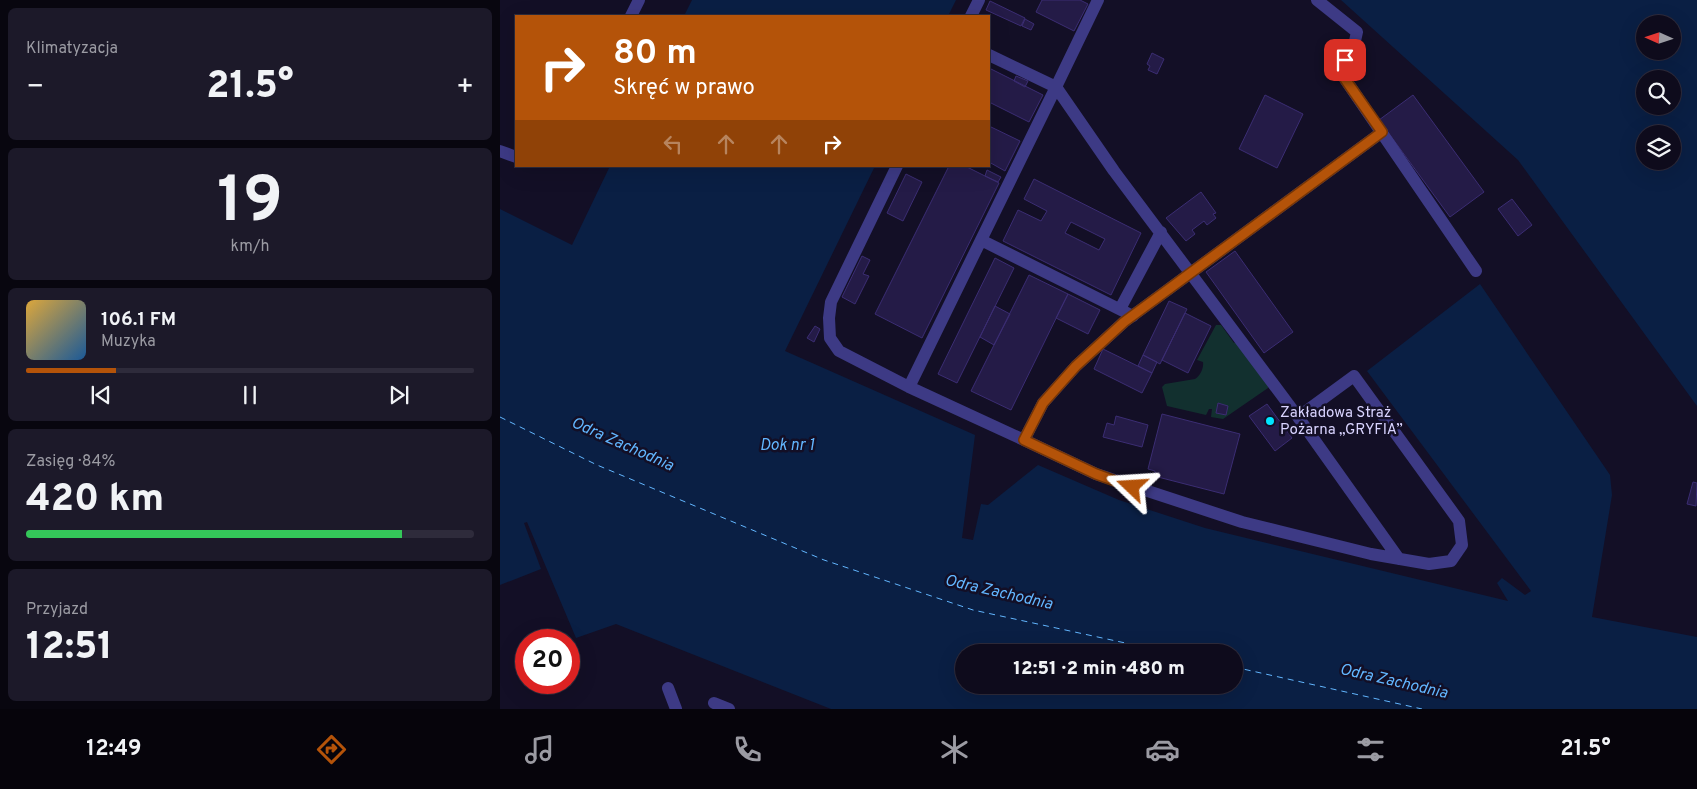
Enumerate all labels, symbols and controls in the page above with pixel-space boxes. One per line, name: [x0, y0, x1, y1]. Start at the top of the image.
north arrow: [1636, 15, 1681, 60]
map controls: [1636, 15, 1681, 170]
text: 80 m: [613, 32, 697, 76]
icon: right: [530, 35, 595, 100]
text: Klimatyzacja: [26, 39, 118, 59]
pin: [1324, 39, 1366, 81]
icon: arrive: [1331, 46, 1359, 74]
text: 21.5°: [206, 63, 294, 112]
text: −: [26, 70, 44, 106]
text: +: [456, 70, 474, 106]
button: search: [1636, 70, 1681, 115]
text: Skręć w prawo: [613, 75, 755, 102]
button: layers: [1636, 125, 1681, 170]
icon: left: [659, 130, 687, 158]
icon: ahead: [712, 130, 740, 158]
icon: ahead: [765, 130, 793, 158]
icon: right: [818, 130, 846, 158]
text: 19: [217, 163, 283, 245]
text: km/h: [231, 237, 269, 257]
text: 106.1 FM: [101, 308, 176, 332]
text: Muzyka: [101, 332, 156, 352]
icon: previous: [87, 381, 115, 409]
icon: pause: [236, 381, 264, 409]
icon: next: [385, 381, 413, 409]
place label: Zakładowa Straż Pożarna „GRYFIA”: [1280, 404, 1403, 440]
water label: Odra Zachodnia: [568, 413, 677, 477]
marker: Zakładowa Straż Pożarna „GRYFIA”: [1264, 415, 1276, 427]
water label: Dok nr 1: [760, 436, 815, 456]
text: Zasięg · 84%: [26, 452, 115, 472]
position arrow: [1105, 460, 1157, 512]
text: 420 km: [26, 476, 164, 525]
water label: Odra Zachodnia: [943, 571, 1055, 615]
text: Przyjazd: [26, 600, 88, 620]
text: 12:51: [26, 624, 113, 673]
speed limit sign: 20: [515, 629, 580, 694]
text: 12:51 · 2 min · 480 m: [1013, 657, 1185, 681]
water label: Odra Zachodnia: [1338, 660, 1450, 704]
icon: directions: [314, 732, 349, 767]
icon: music: [522, 732, 557, 767]
icon: phone: [730, 732, 765, 767]
icon: climate: [937, 732, 972, 767]
icon: car: [1145, 732, 1180, 767]
icon: filters: [1353, 732, 1388, 767]
text: 12:49: [86, 736, 142, 763]
text: 21.5°: [1560, 736, 1611, 763]

